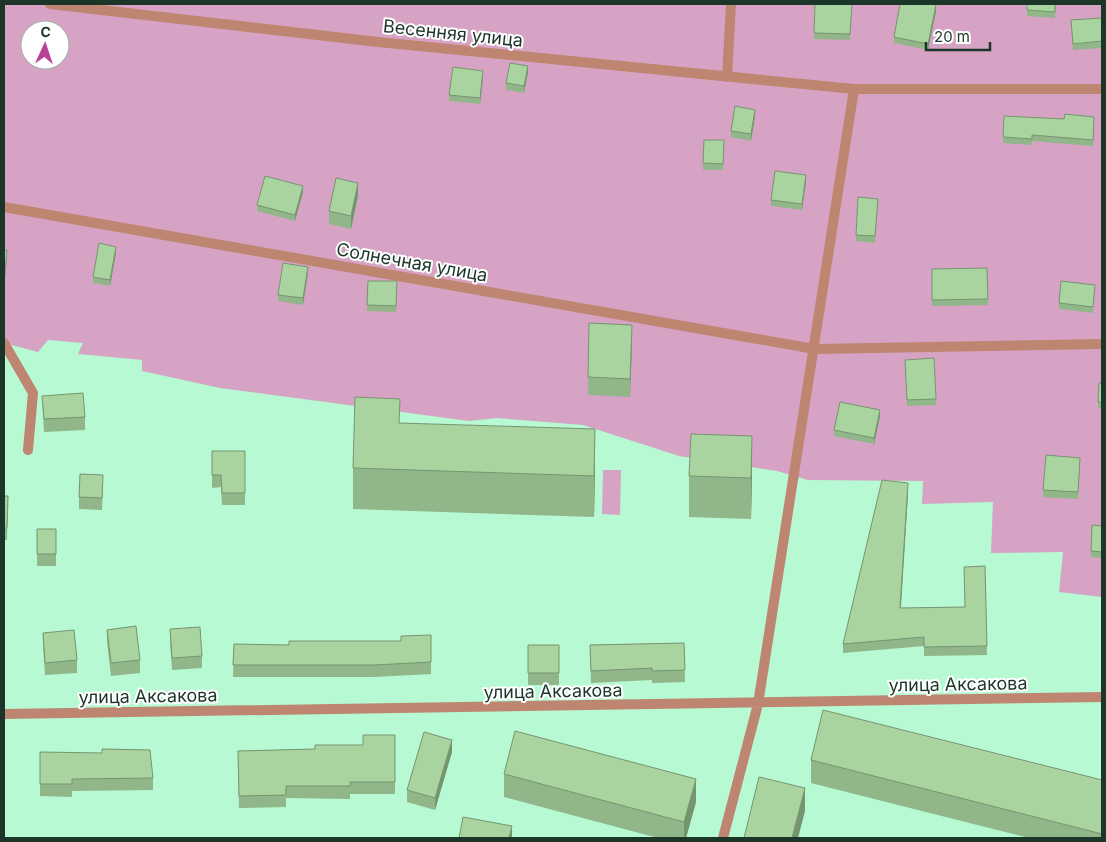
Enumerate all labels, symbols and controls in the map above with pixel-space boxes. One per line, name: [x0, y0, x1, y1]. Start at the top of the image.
street label: Весенняя улица: [382, 15, 524, 51]
north arrow: [20, 20, 70, 70]
scale bar: [926, 20, 990, 52]
text: С: [40, 23, 51, 40]
text: 20 m: [934, 27, 970, 46]
street label: Солнечная улица: [335, 238, 489, 286]
street label: улица Аксакова: [888, 672, 1028, 696]
street label: улица Аксакова: [483, 679, 623, 703]
street label: улица Аксакова: [78, 684, 218, 708]

